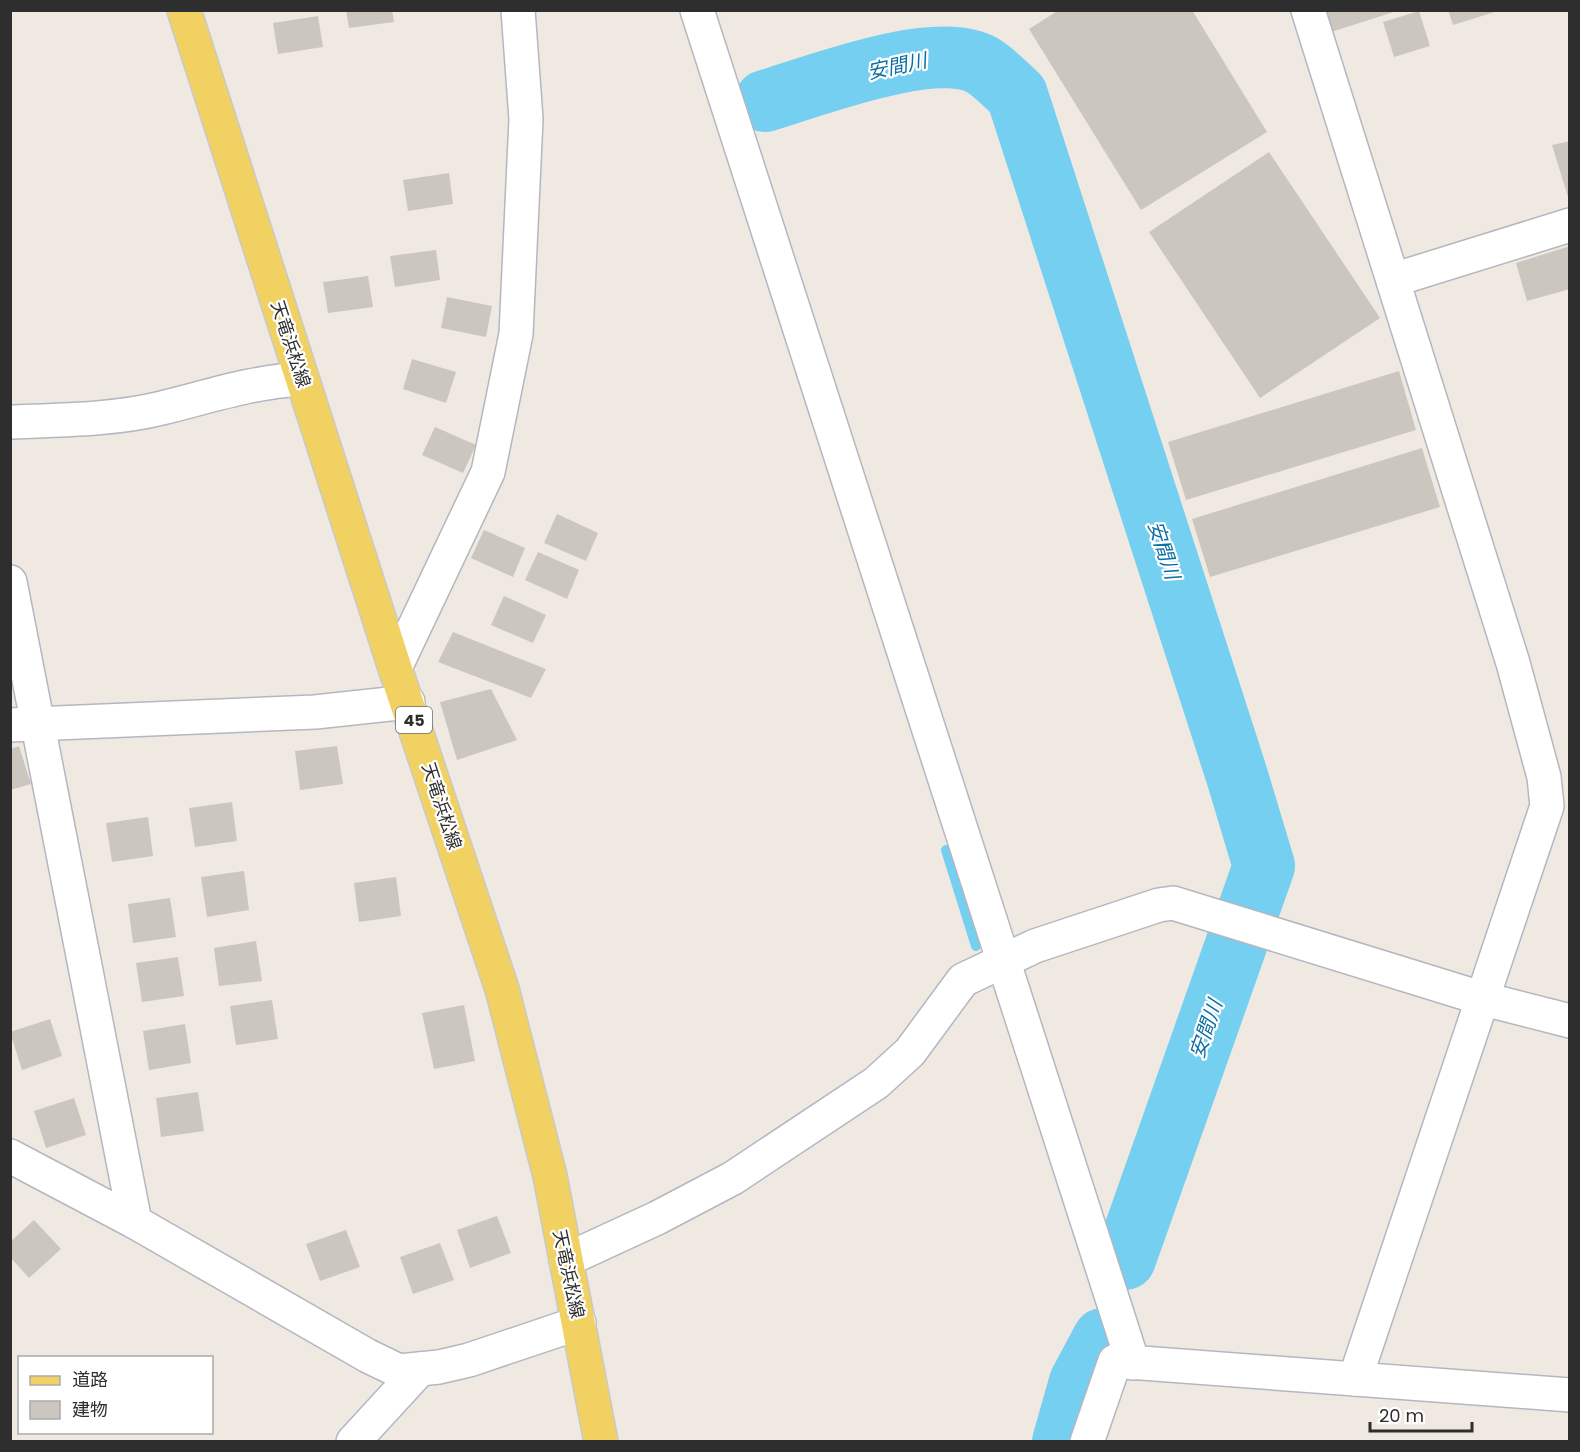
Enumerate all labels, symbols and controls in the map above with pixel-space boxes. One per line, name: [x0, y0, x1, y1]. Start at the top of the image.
water label: 安間川: [865, 46, 931, 86]
street label: 天竜浜松線: [265, 297, 317, 391]
water label: 安間川: [1141, 517, 1187, 585]
road number: 45: [396, 707, 432, 733]
street label: 天竜浜松線: [416, 759, 468, 853]
water label: 安間川: [1183, 994, 1230, 1062]
street label: 天竜浜松線: [547, 1227, 591, 1321]
legend: [18, 1356, 213, 1434]
text: 道路: [72, 1367, 108, 1392]
scale bar: [1370, 1395, 1472, 1433]
text: 建物: [72, 1397, 108, 1422]
text: 20 m: [1379, 1403, 1424, 1428]

